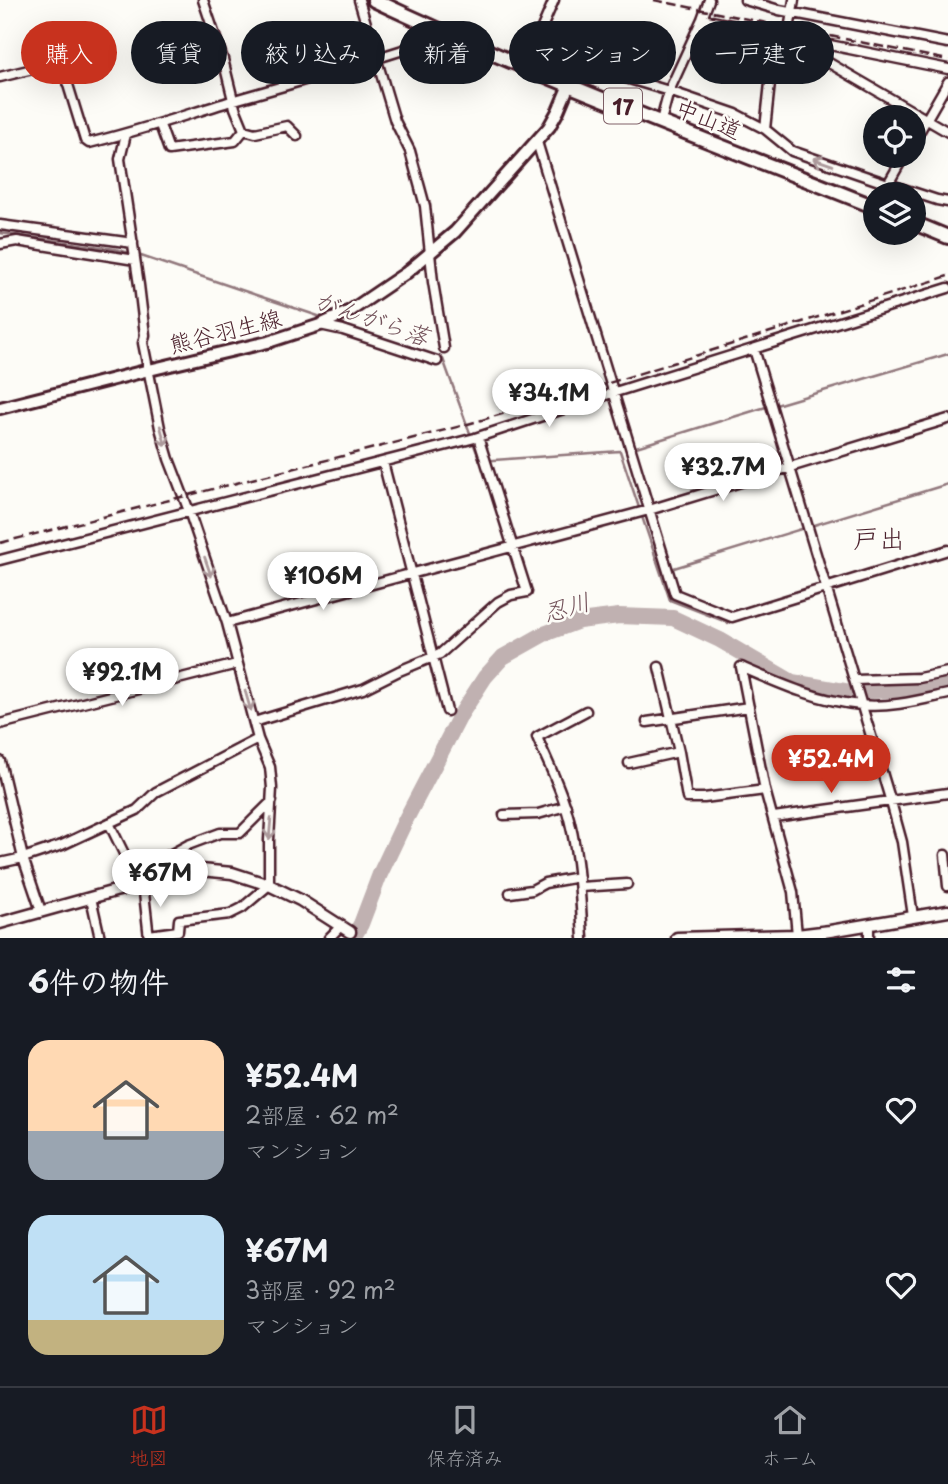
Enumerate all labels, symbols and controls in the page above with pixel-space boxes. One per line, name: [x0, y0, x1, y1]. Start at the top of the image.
chip: 購入: [21, 21, 117, 84]
chip: 賃貸: [131, 21, 227, 84]
chip: 絞り込み: [241, 21, 385, 84]
chip: 新着: [399, 21, 495, 84]
chip: マンション: [509, 21, 676, 84]
chip: 一戸建て: [690, 21, 834, 84]
road number: 17: [604, 88, 642, 124]
street label: 中山道: [670, 89, 748, 147]
map controls: [863, 105, 926, 245]
button: locate: [863, 105, 926, 168]
one-way arrow: [813, 155, 835, 167]
button: layers: [863, 182, 926, 245]
water label: がんがら落: [309, 280, 436, 354]
street label: 熊谷羽生線: [165, 299, 285, 361]
pin: ¥34.1M: [492, 370, 606, 429]
text: ¥34.1M: [508, 374, 590, 409]
one-way arrow: [157, 425, 170, 447]
pin: ¥32.7M: [666, 444, 780, 503]
text: ¥32.7M: [680, 448, 766, 483]
district label: 戸出: [853, 518, 905, 557]
pin: ¥106M: [274, 552, 372, 612]
one-way arrow: [202, 556, 215, 578]
text: ¥106M: [283, 557, 363, 592]
water label: 忍川: [538, 582, 594, 630]
pin: ¥92.1M: [65, 648, 179, 708]
text: ¥92.1M: [82, 653, 162, 688]
one-way arrow: [242, 690, 255, 712]
pin: ¥52.4M: [774, 736, 888, 795]
text: ¥52.4M: [788, 740, 874, 775]
one-way arrow: [263, 817, 276, 840]
pin: ¥67M: [119, 850, 201, 909]
text: ¥67M: [128, 854, 192, 889]
text: 6件の物件: [28, 958, 169, 1003]
icon: filters: [882, 961, 920, 999]
text: ¥52.4M: [245, 1052, 358, 1097]
icon: home: [84, 1068, 168, 1152]
icon: heart: [882, 1091, 920, 1129]
text: 2部屋 · 62 m²: [245, 1097, 399, 1132]
text: マンション: [245, 1132, 359, 1167]
text: ¥67M: [245, 1227, 329, 1272]
icon: home: [84, 1243, 168, 1327]
icon: heart: [882, 1266, 920, 1304]
text: 3部屋 · 92 m²: [245, 1272, 396, 1307]
text: マンション: [245, 1307, 359, 1342]
tab: 地図: [130, 1401, 168, 1471]
tab: 保存済み: [427, 1401, 503, 1471]
tab: ホーム: [762, 1401, 818, 1471]

